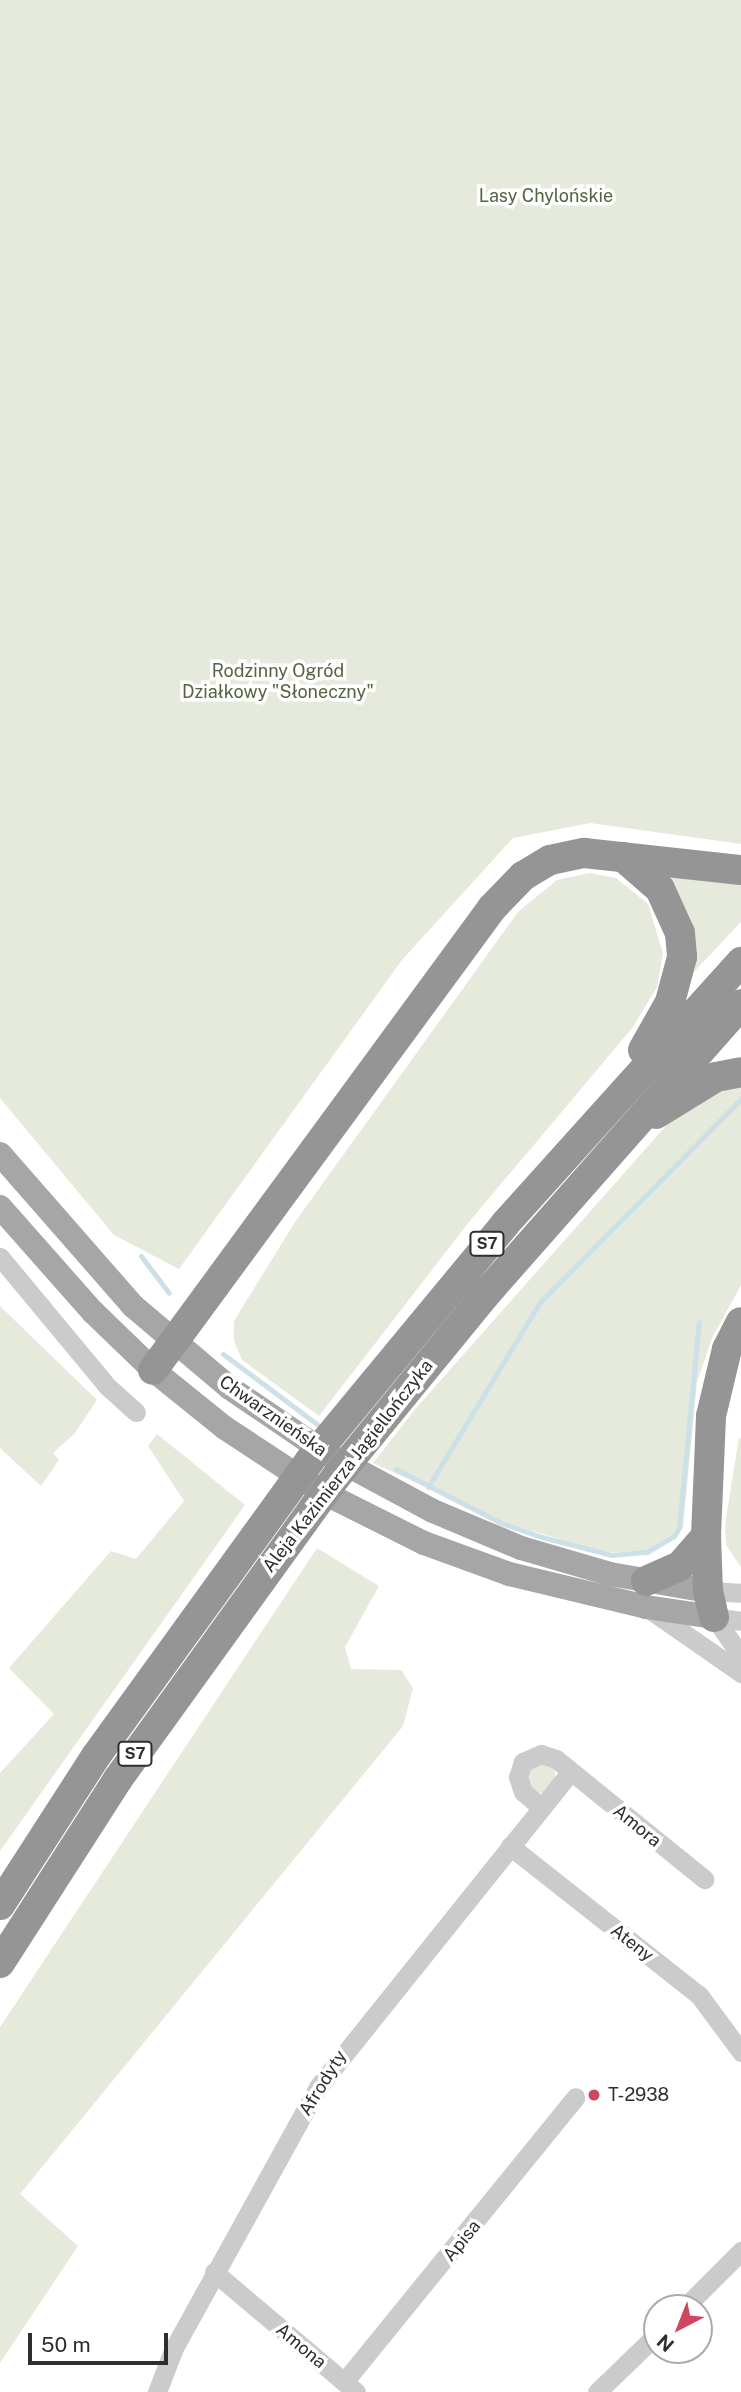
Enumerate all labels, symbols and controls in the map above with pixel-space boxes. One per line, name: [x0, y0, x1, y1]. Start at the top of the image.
park label: Lasy Chylońskie: [479, 185, 613, 207]
park label: Rodzinny Ogród Działkowy "Słoneczny": [182, 661, 374, 704]
road number: S7: [468, 1232, 506, 1256]
street label: Aleja Kazimierza Jagiellończyka: [258, 1355, 438, 1577]
street label: Chwarznieńska: [215, 1371, 331, 1461]
road number: S7: [116, 1742, 154, 1766]
street label: Amora: [609, 1800, 665, 1852]
street label: Ateny: [606, 1920, 658, 1966]
street label: Afrodyty: [294, 2046, 352, 2120]
place label: T-2938: [608, 2084, 669, 2106]
marker: T-2938: [586, 2087, 602, 2103]
street label: Apisa: [439, 2216, 485, 2266]
north arrow: [643, 2294, 713, 2364]
scale bar: [32, 2318, 172, 2362]
street label: Amona: [272, 2319, 330, 2373]
text: N: [652, 2330, 678, 2356]
text: 50 m: [41, 2332, 91, 2357]

